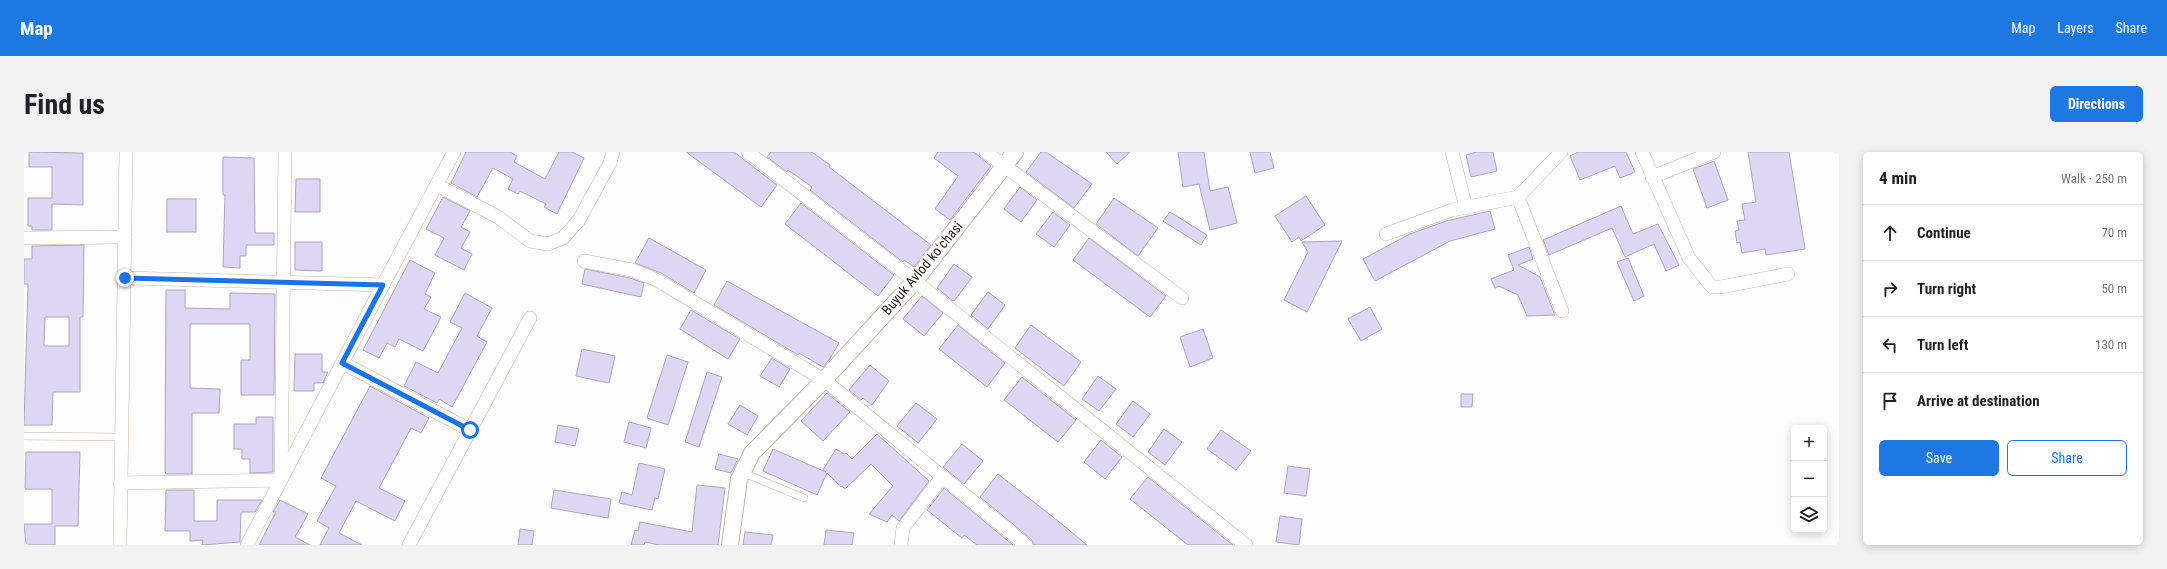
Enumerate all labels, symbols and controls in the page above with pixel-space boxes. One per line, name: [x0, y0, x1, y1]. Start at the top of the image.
text: Map: [20, 17, 53, 40]
text: Map: [2011, 20, 2035, 36]
text: Layers: [2057, 20, 2094, 36]
text: Share: [2116, 20, 2147, 36]
button: Directions: [2050, 86, 2143, 122]
text: Find us: [24, 88, 105, 121]
text: 4 min: [1879, 168, 1917, 188]
text: Walk · 250 m: [2061, 171, 2127, 186]
street label: Buyuk Avlod koʻchasi: [878, 218, 966, 318]
icon: ahead: [1879, 222, 1901, 244]
text: Continue: [1917, 224, 1971, 242]
text: 70 m: [2101, 225, 2127, 240]
route end: [116, 269, 134, 287]
icon: right: [1879, 278, 1901, 300]
text: Turn right: [1917, 280, 1976, 298]
text: 50 m: [2101, 281, 2127, 296]
icon: left: [1879, 334, 1901, 356]
text: Turn left: [1917, 336, 1968, 354]
text: 130 m: [2095, 337, 2127, 352]
icon: arrive: [1879, 390, 1901, 412]
text: Arrive at destination: [1917, 392, 2040, 410]
route start: [461, 421, 479, 439]
map controls: [1791, 425, 1827, 533]
button: +: [1791, 425, 1827, 461]
button: Save: [1879, 440, 1999, 476]
button: Share: [2007, 440, 2127, 476]
button: −: [1791, 461, 1827, 497]
button: layers: [1791, 497, 1827, 533]

